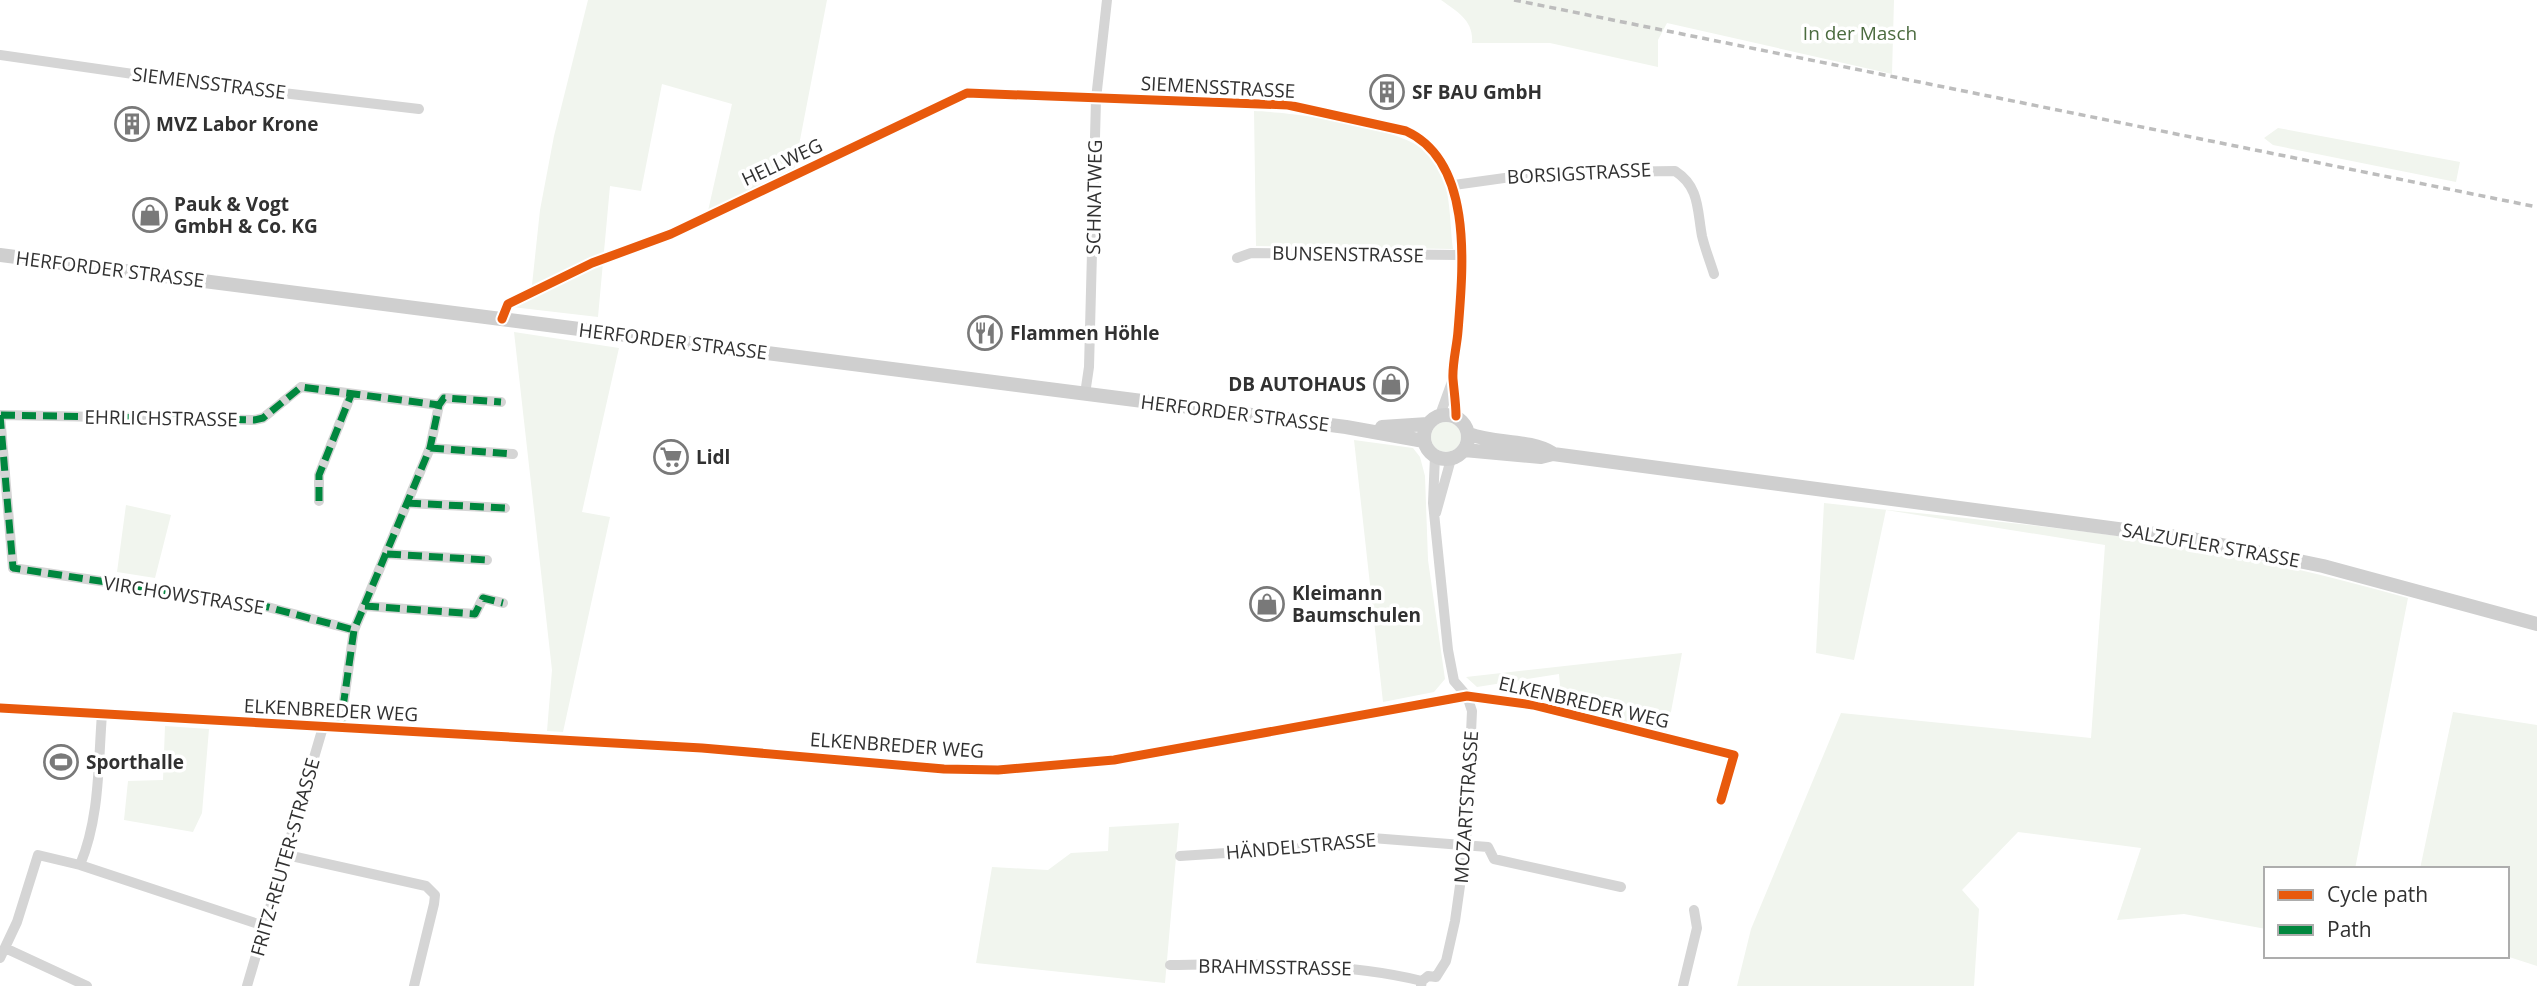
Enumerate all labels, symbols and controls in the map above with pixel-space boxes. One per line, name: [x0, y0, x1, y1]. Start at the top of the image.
park label: In der Masch: [1803, 20, 1917, 46]
street label: SIEMENSSTRASSE: [131, 61, 287, 105]
street label: SIEMENSSTRASSE: [1140, 70, 1296, 104]
building icon: SF BAU GmbH: [1368, 73, 1406, 111]
place label: SF BAU GmbH: [1412, 79, 1542, 105]
building icon: MVZ Labor Krone: [113, 105, 151, 143]
place label: MVZ Labor Krone: [156, 111, 318, 137]
street label: HELLWEG: [737, 132, 827, 192]
street label: SCHNATWEG: [1080, 139, 1108, 255]
street label: BORSIGSTRASSE: [1506, 156, 1652, 190]
place label: Pauk & Vogt GmbH & Co. KG: [174, 191, 318, 239]
shop icon: Pauk & Vogt GmbH & Co. KG: [131, 196, 169, 234]
street label: BUNSENSTRASSE: [1272, 240, 1424, 268]
street label: HERFORDER STRASSE: [14, 245, 206, 293]
restaurant icon: Flammen Höhle: [966, 314, 1004, 352]
street label: HERFORDER STRASSE: [577, 317, 769, 365]
place label: Flammen Höhle: [1010, 320, 1159, 346]
shop icon: DB AUTOHAUS: [1372, 365, 1410, 403]
place label: DB AUTOHAUS: [1228, 371, 1366, 397]
street label: HERFORDER STRASSE: [1139, 389, 1331, 437]
street label: EHRLICHSTRASSE: [84, 404, 238, 432]
supermarket icon: Lidl: [652, 438, 690, 476]
place label: Lidl: [696, 444, 730, 470]
street label: SALZUFLER STRASSE: [2120, 517, 2302, 573]
street label: VIRCHOWSTRASSE: [102, 569, 266, 621]
place label: Kleimann Baumschulen: [1292, 580, 1421, 628]
shop icon: Kleimann Baumschulen: [1248, 585, 1286, 623]
street label: ELKENBREDER WEG: [1496, 670, 1672, 734]
street label: ELKENBREDER WEG: [243, 692, 419, 728]
street label: ELKENBREDER WEG: [809, 726, 985, 764]
street label: MOZARTSTRASSE: [1448, 730, 1484, 884]
sports icon: Sporthalle: [42, 743, 80, 781]
place label: Sporthalle: [86, 749, 184, 775]
street label: FRITZ-REUTER-STRASSE: [244, 755, 326, 959]
street label: HÄNDELSTRASSE: [1225, 826, 1377, 866]
legend: [2264, 867, 2509, 958]
text: Cycle path: [2327, 880, 2428, 908]
text: Path: [2327, 915, 2372, 943]
street label: BRAHMSSTRASSE: [1198, 953, 1352, 981]

